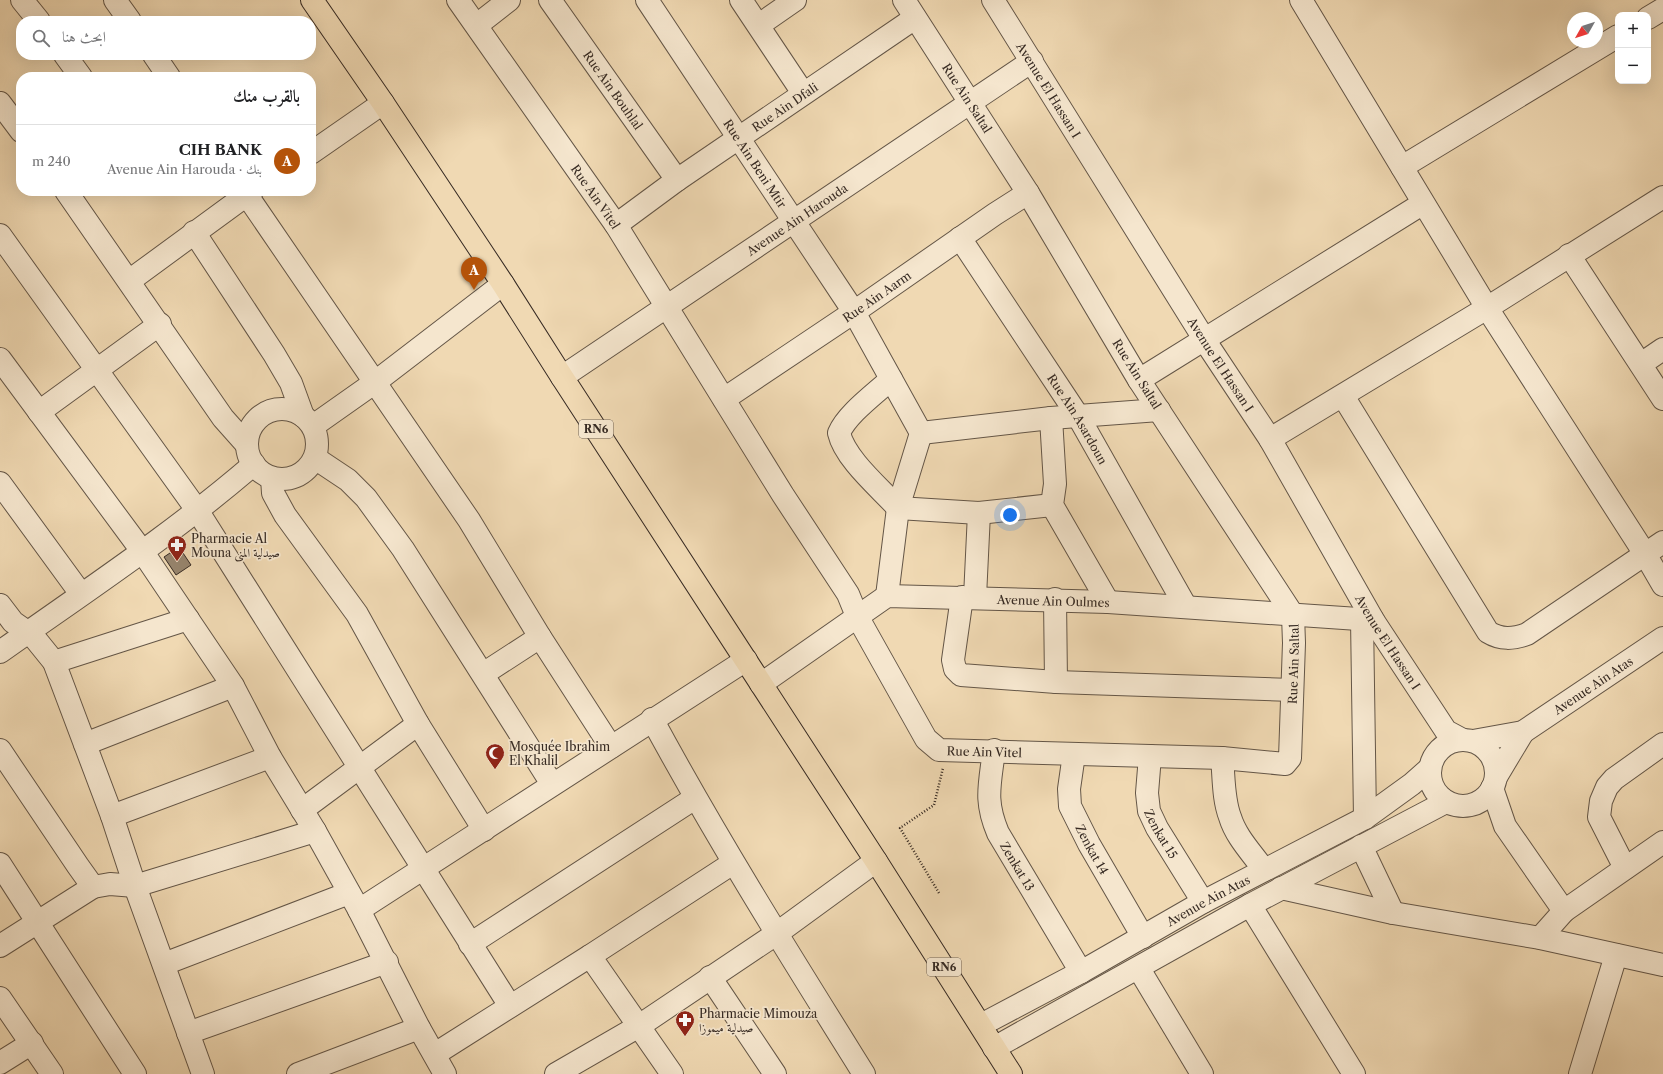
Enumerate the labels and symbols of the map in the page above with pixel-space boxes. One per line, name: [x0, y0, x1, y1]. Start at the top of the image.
north arrow: [1567, 12, 1603, 48]
street label: Avenue El Hassan I: [1013, 39, 1084, 140]
street label: Rue Ain Bouhlal: [580, 48, 647, 133]
street label: Rue Ain Saltal: [939, 60, 995, 136]
street label: Rue Ain Dfali: [749, 79, 821, 134]
street label: Rue Ain Beni Mtir: [721, 116, 790, 211]
street label: Rue Ain Vitel: [568, 161, 624, 232]
street label: Avenue Ain Harouda: [743, 179, 851, 259]
pin: A: [461, 257, 487, 290]
street label: Rue Ain Aarm: [840, 267, 914, 325]
street label: Avenue El Hassan I: [1184, 314, 1257, 415]
street label: Rue Ain Saltal: [1109, 336, 1165, 412]
street label: Rue Ain Asardoun: [1045, 371, 1111, 467]
road number: RN6: [579, 420, 613, 438]
your location: [1000, 505, 1020, 525]
place label: Pharmacie Al Mouna صيدلية المنى: [191, 531, 280, 562]
pharmacy icon: Pharmacie Al Mouna صيدلية المنى: [166, 534, 188, 562]
street label: Avenue Ain Oulmes: [996, 591, 1110, 610]
street label: Avenue El Hassan I: [1352, 591, 1424, 692]
street label: Rue Ain Saltal: [1284, 623, 1302, 704]
street label: Avenue Ain Atas: [1549, 653, 1636, 718]
place label: Mosquée Ibrahim El Khalil: [509, 739, 610, 768]
mosque icon: Mosquée Ibrahim El Khalil: [484, 742, 506, 770]
street label: Rue Ain Vitel: [946, 743, 1023, 760]
street label: Zenkat 15: [1142, 806, 1181, 861]
street label: Zenkat 14: [1073, 822, 1112, 877]
street label: Zenkat 13: [997, 839, 1038, 893]
street label: Avenue Ain Atas: [1163, 872, 1252, 930]
road number: RN6: [927, 958, 961, 976]
place label: Pharmacie Mimouza صيدلية ميموزا: [699, 1006, 818, 1036]
pharmacy icon: Pharmacie Mimouza صيدلية ميموزا: [674, 1009, 696, 1037]

